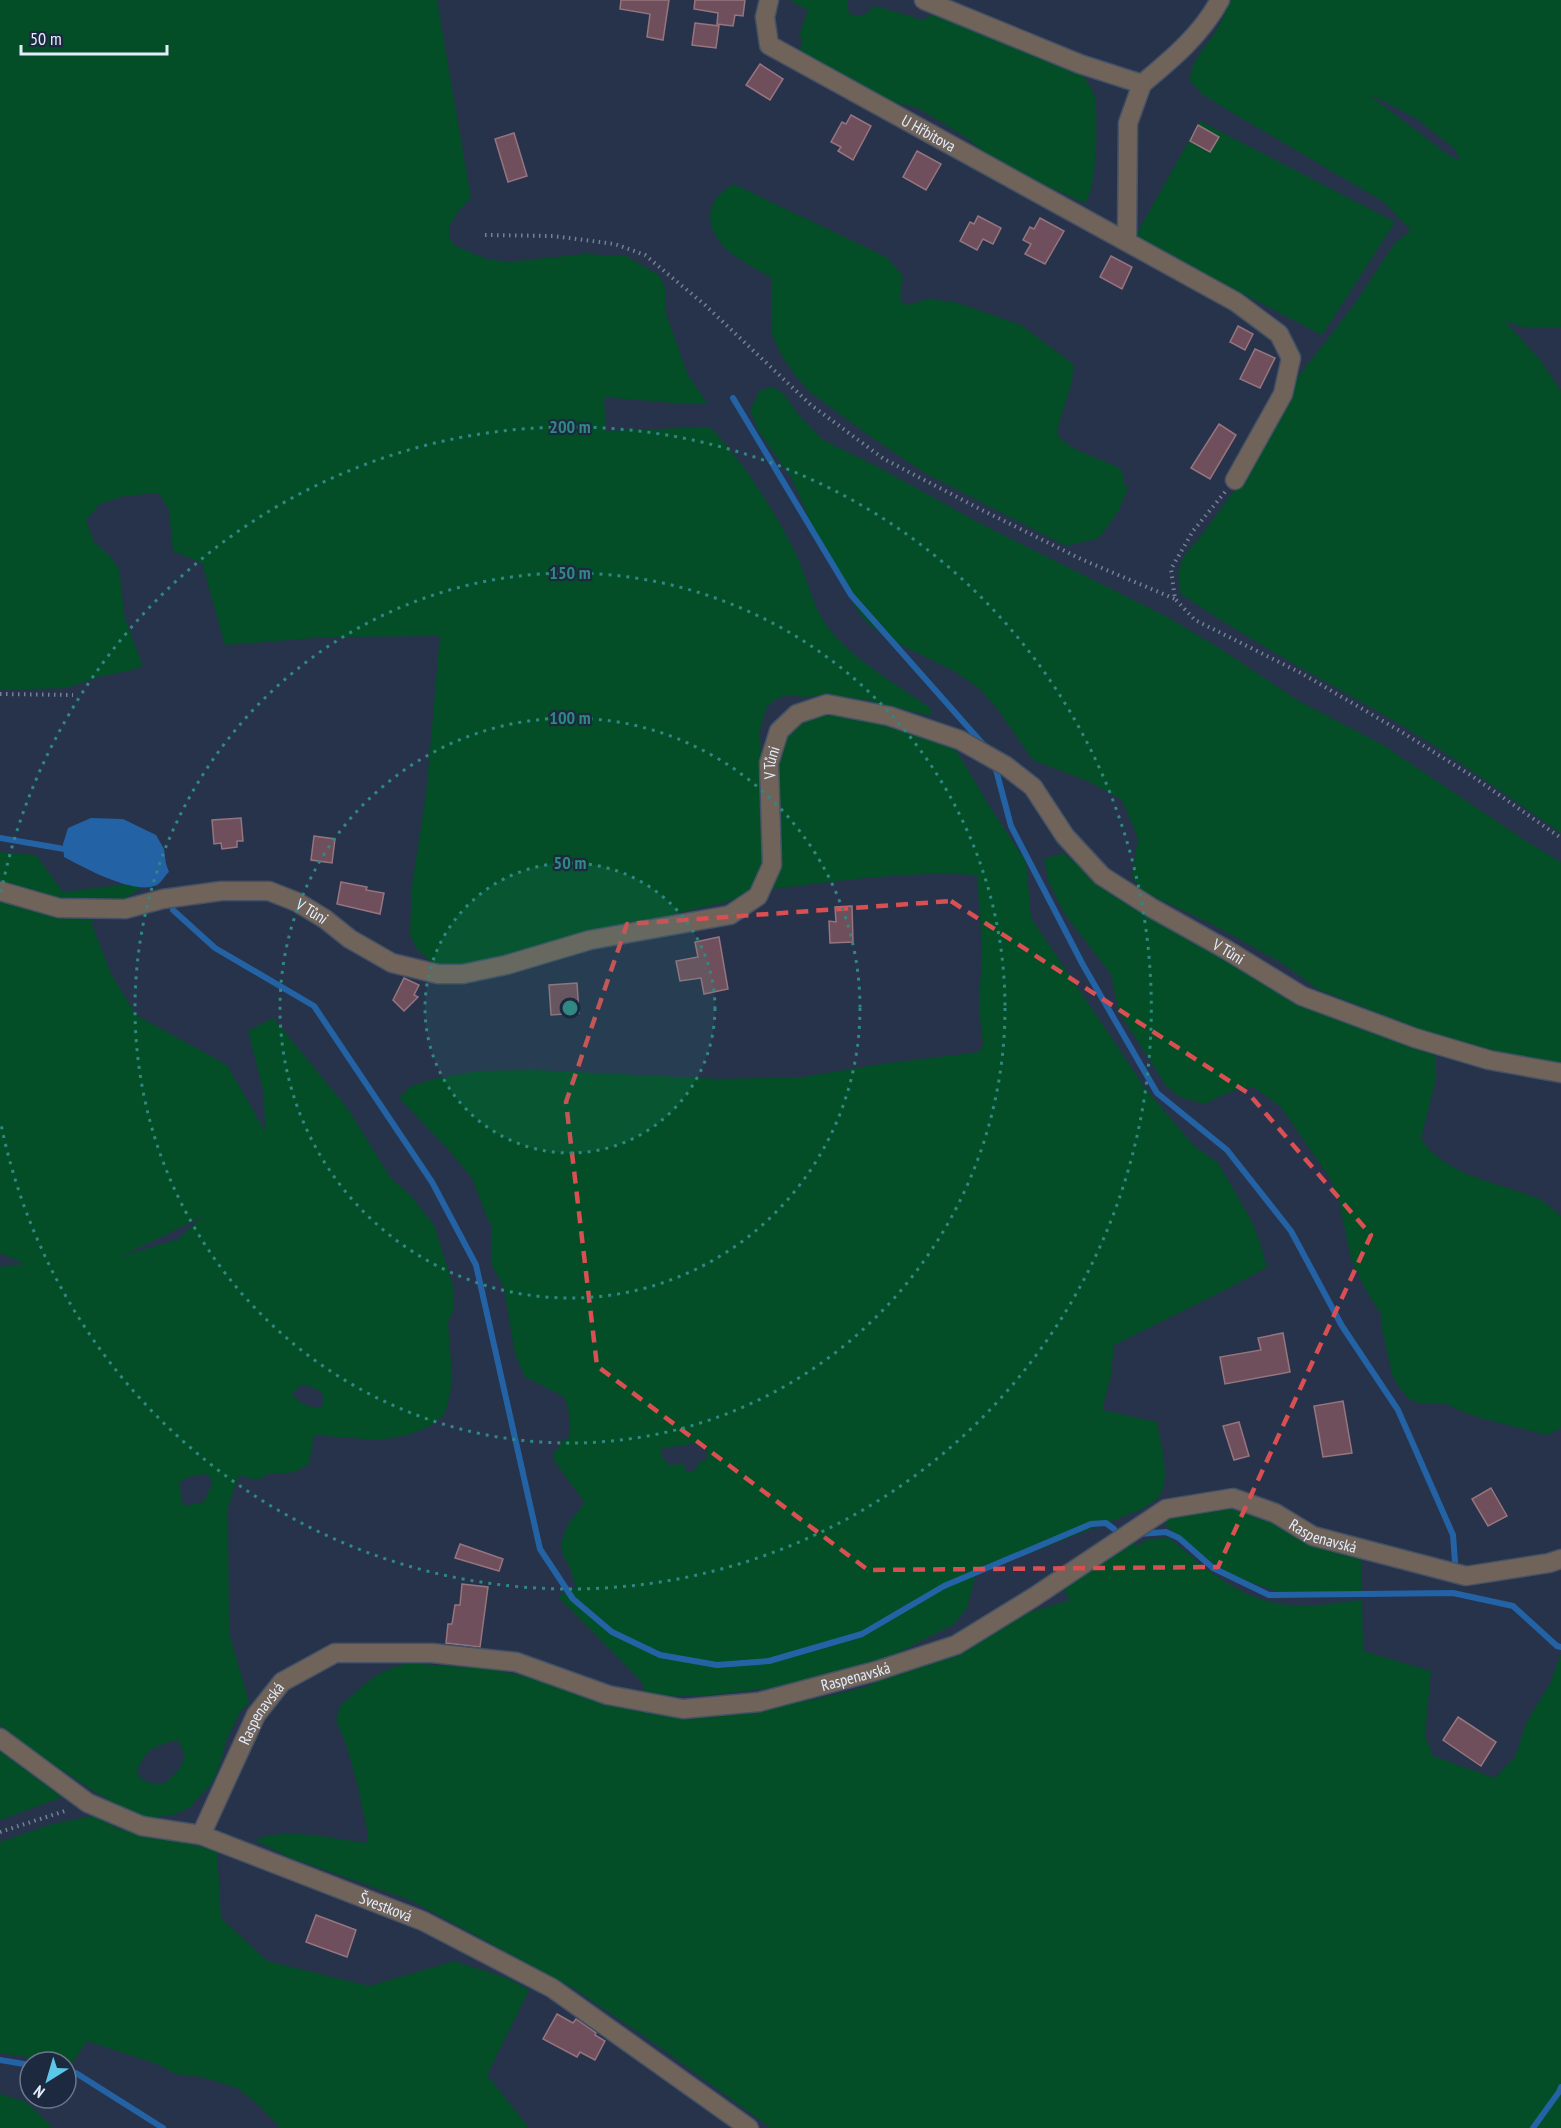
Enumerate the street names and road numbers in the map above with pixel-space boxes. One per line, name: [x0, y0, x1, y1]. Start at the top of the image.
street label: U Hřbitova: [898, 110, 959, 156]
street label: V Tůni: [759, 743, 784, 781]
street label: V Tůni: [292, 893, 333, 928]
street label: V Tůni: [1208, 934, 1248, 968]
street label: Raspenavská: [1286, 1514, 1359, 1557]
street label: Raspenavská: [819, 1657, 892, 1695]
street label: Raspenavská: [234, 1678, 288, 1748]
street label: Švestková: [357, 1887, 415, 1926]

